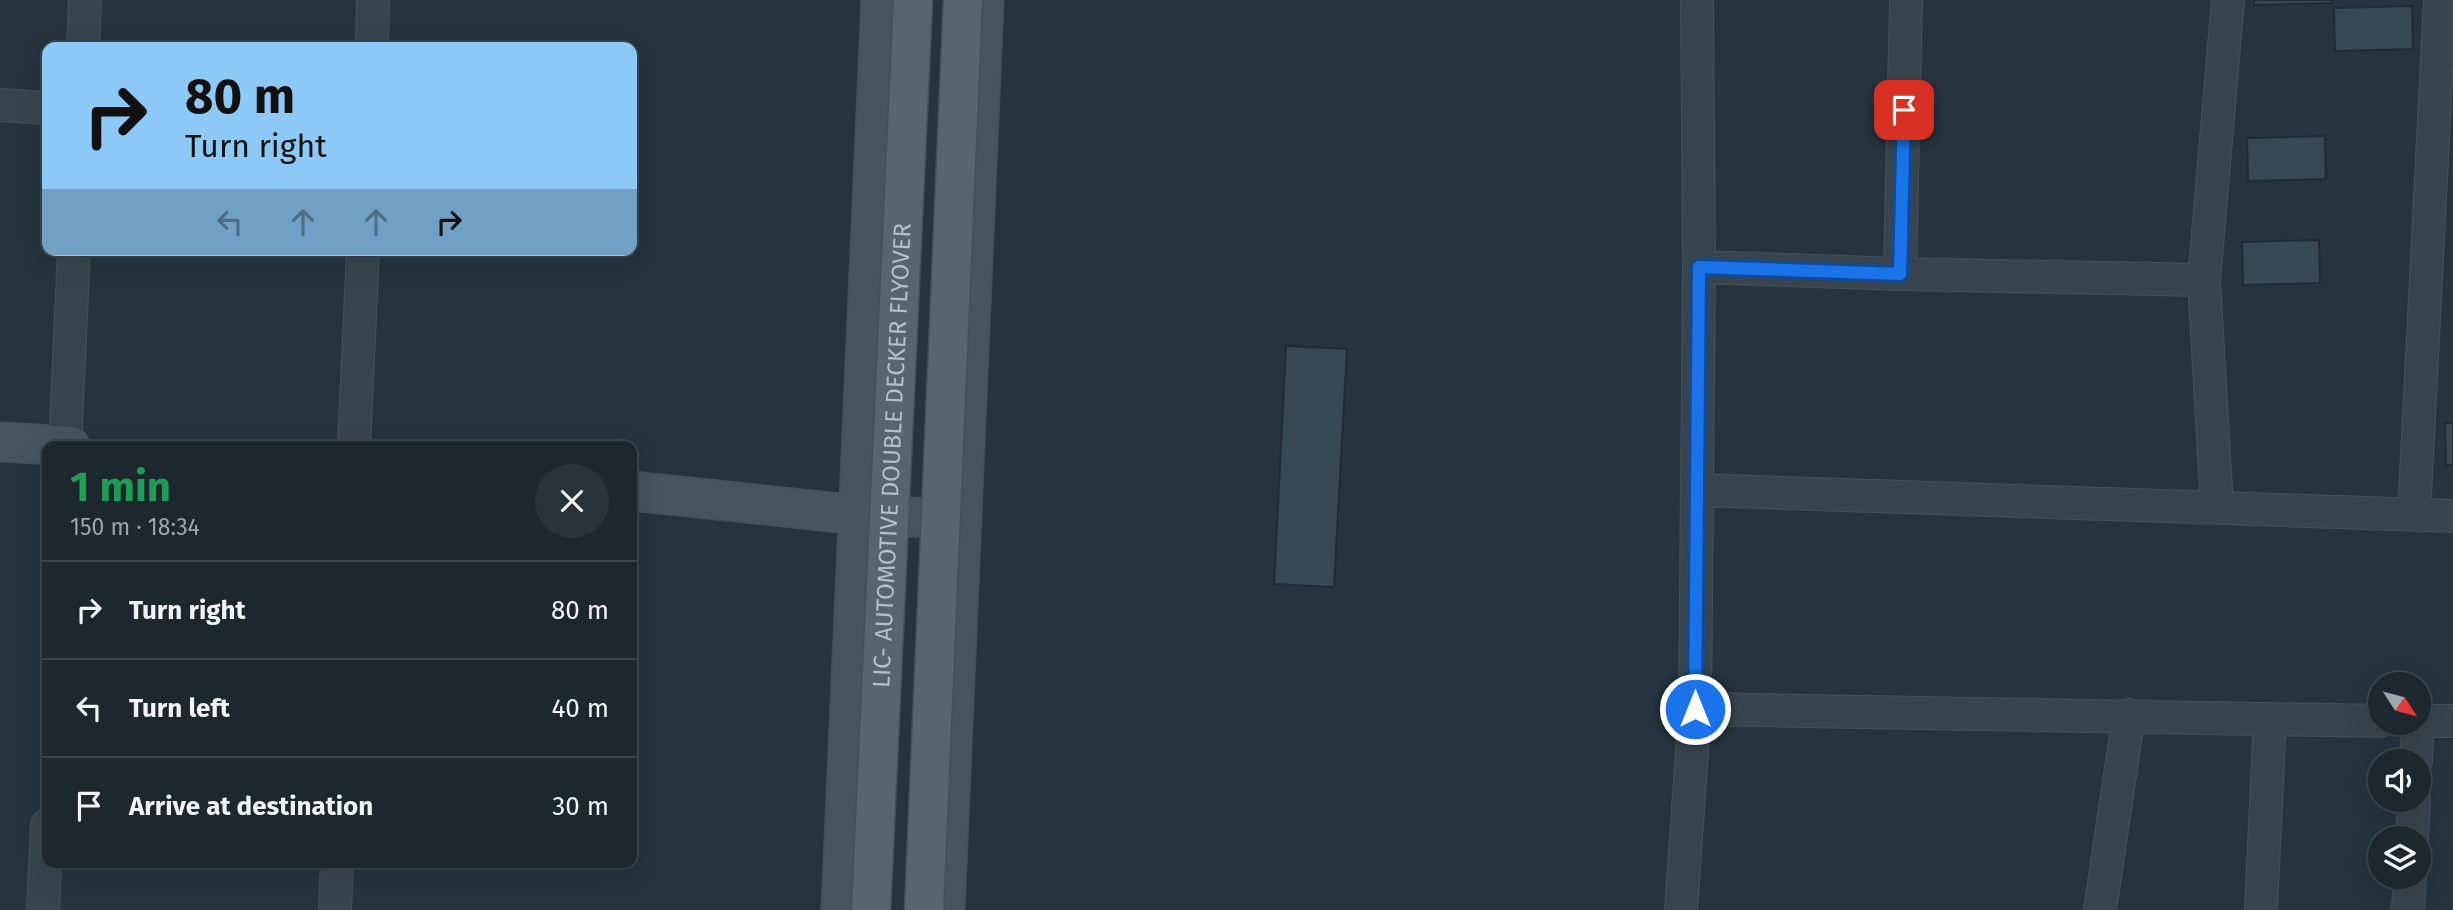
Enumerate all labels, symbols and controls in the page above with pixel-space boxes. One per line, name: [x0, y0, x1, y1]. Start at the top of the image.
text: 80 m: [185, 67, 295, 126]
icon: right: [70, 70, 161, 161]
pin: [1874, 80, 1934, 140]
icon: arrive: [1885, 91, 1923, 129]
text: Turn right: [185, 127, 327, 165]
icon: left: [211, 203, 249, 241]
icon: ahead: [284, 203, 322, 241]
icon: ahead: [357, 203, 395, 241]
icon: right: [430, 203, 468, 241]
street label: LIC- AUTOMOTIVE DOUBLE DECKER FLYOVER: [867, 222, 917, 689]
text: 1 min: [70, 462, 171, 512]
button: close: [535, 464, 609, 538]
text: 150 m · 18:34: [70, 513, 200, 541]
icon: right: [70, 591, 108, 629]
text: Turn right: [129, 595, 246, 626]
text: 80 m: [551, 595, 609, 626]
position arrow: [1658, 672, 1732, 746]
north arrow: [2368, 672, 2431, 735]
map controls: [2368, 672, 2431, 889]
icon: left: [70, 689, 108, 727]
text: Turn left: [129, 693, 230, 724]
text: 40 m: [551, 693, 609, 724]
button: sound: [2368, 749, 2431, 812]
icon: arrive: [70, 787, 108, 825]
text: Arrive at destination: [129, 791, 373, 822]
text: 30 m: [552, 791, 609, 822]
button: layers: [2368, 826, 2431, 889]

